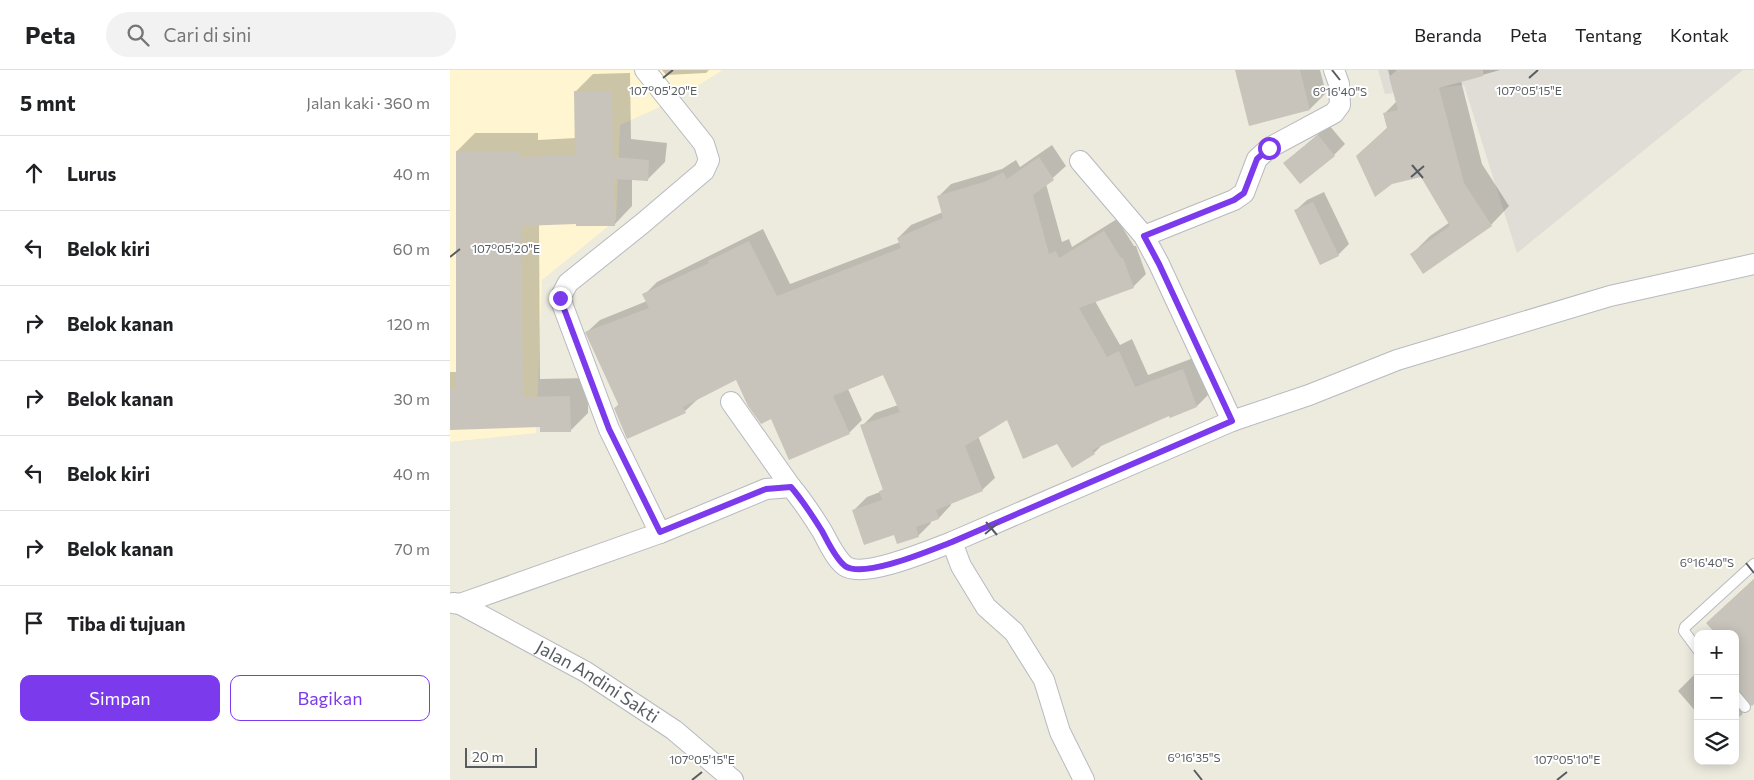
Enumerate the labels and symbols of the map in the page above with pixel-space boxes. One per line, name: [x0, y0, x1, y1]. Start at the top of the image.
text: 107°05'20"E: [629, 83, 697, 97]
text: 107°05'15"E: [1496, 83, 1562, 97]
text: 6°16'40"S: [1313, 84, 1367, 98]
route start: [1258, 137, 1281, 160]
text: 107°05'20"E: [472, 241, 540, 255]
route end: [549, 287, 572, 310]
text: 6°16'40"S: [1680, 555, 1734, 569]
street label: Jalan Andini Sakti: [532, 635, 664, 727]
scale bar: [465, 745, 538, 768]
text: 6°16'35"S: [1168, 750, 1220, 764]
text: 107°05'15"E: [669, 752, 735, 766]
text: 107°05'10"E: [1534, 752, 1600, 766]

